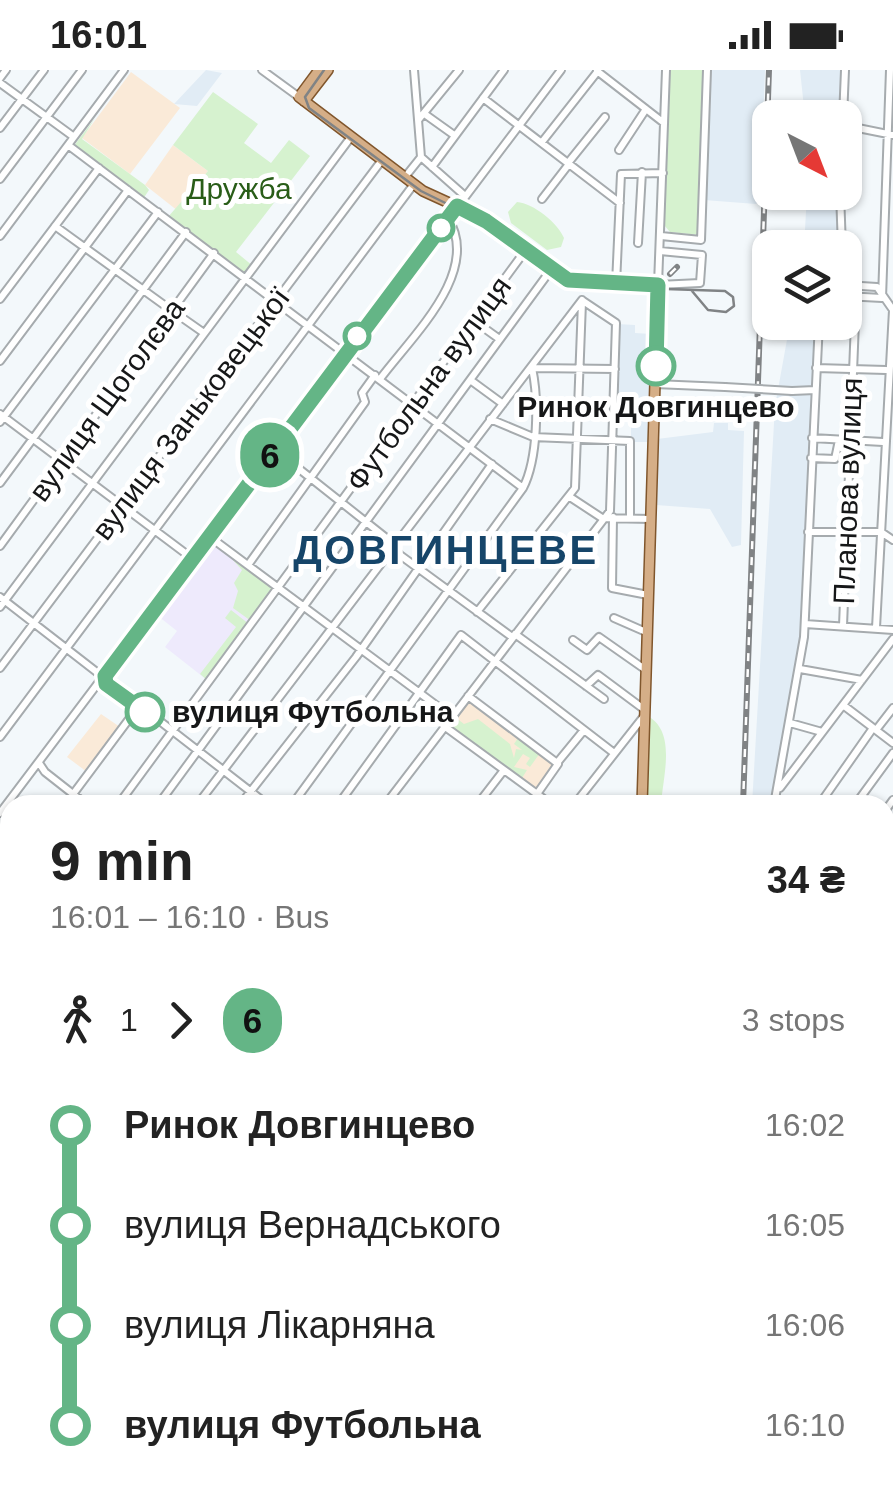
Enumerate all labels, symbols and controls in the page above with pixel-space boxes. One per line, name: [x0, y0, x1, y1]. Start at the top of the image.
text: 16:01: [50, 14, 147, 56]
north arrow: [752, 100, 862, 210]
map controls: [752, 100, 862, 340]
park label: Дружба: [186, 172, 292, 205]
unlabelled marker: [428, 215, 454, 241]
button: layers: [752, 230, 862, 340]
street label: Футбольна вулиця: [340, 270, 517, 497]
street label: вулиця Заньковецької: [85, 281, 296, 546]
street label: вулиця Щоголєва: [22, 292, 191, 507]
unlabelled marker: [344, 323, 370, 349]
marker: Ринок Довгинцево: [637, 347, 675, 385]
street label: Планова вулиця: [827, 377, 868, 605]
place label: Ринок Довгинцево: [517, 390, 795, 423]
line badge: 6: [238, 422, 302, 488]
text: 6: [260, 436, 280, 475]
district label: ДОВГИНЦЕВЕ: [293, 528, 599, 572]
marker: вулиця Футбольна: [126, 693, 164, 731]
place label: вулиця Футбольна: [172, 695, 454, 728]
text: 9 min: [50, 830, 194, 892]
text: 34 ₴: [767, 859, 845, 901]
text: 16:01 – 16:10 · Bus: [50, 899, 329, 935]
icon: walk: [50, 993, 105, 1048]
icon: forward: [153, 993, 208, 1048]
text: 6: [243, 1001, 262, 1040]
text: 1: [120, 1002, 138, 1038]
text: 3 stops: [742, 1002, 845, 1038]
text: Ринок Довгинцево: [124, 1104, 475, 1146]
text: 16:02: [765, 1107, 845, 1143]
text: вулиця Вернадського: [124, 1204, 501, 1246]
text: 16:05: [765, 1207, 845, 1243]
text: вулиця Лікарняна: [124, 1304, 435, 1346]
text: 16:06: [765, 1307, 845, 1343]
text: вулиця Футбольна: [124, 1404, 481, 1446]
text: 16:10: [765, 1407, 845, 1443]

